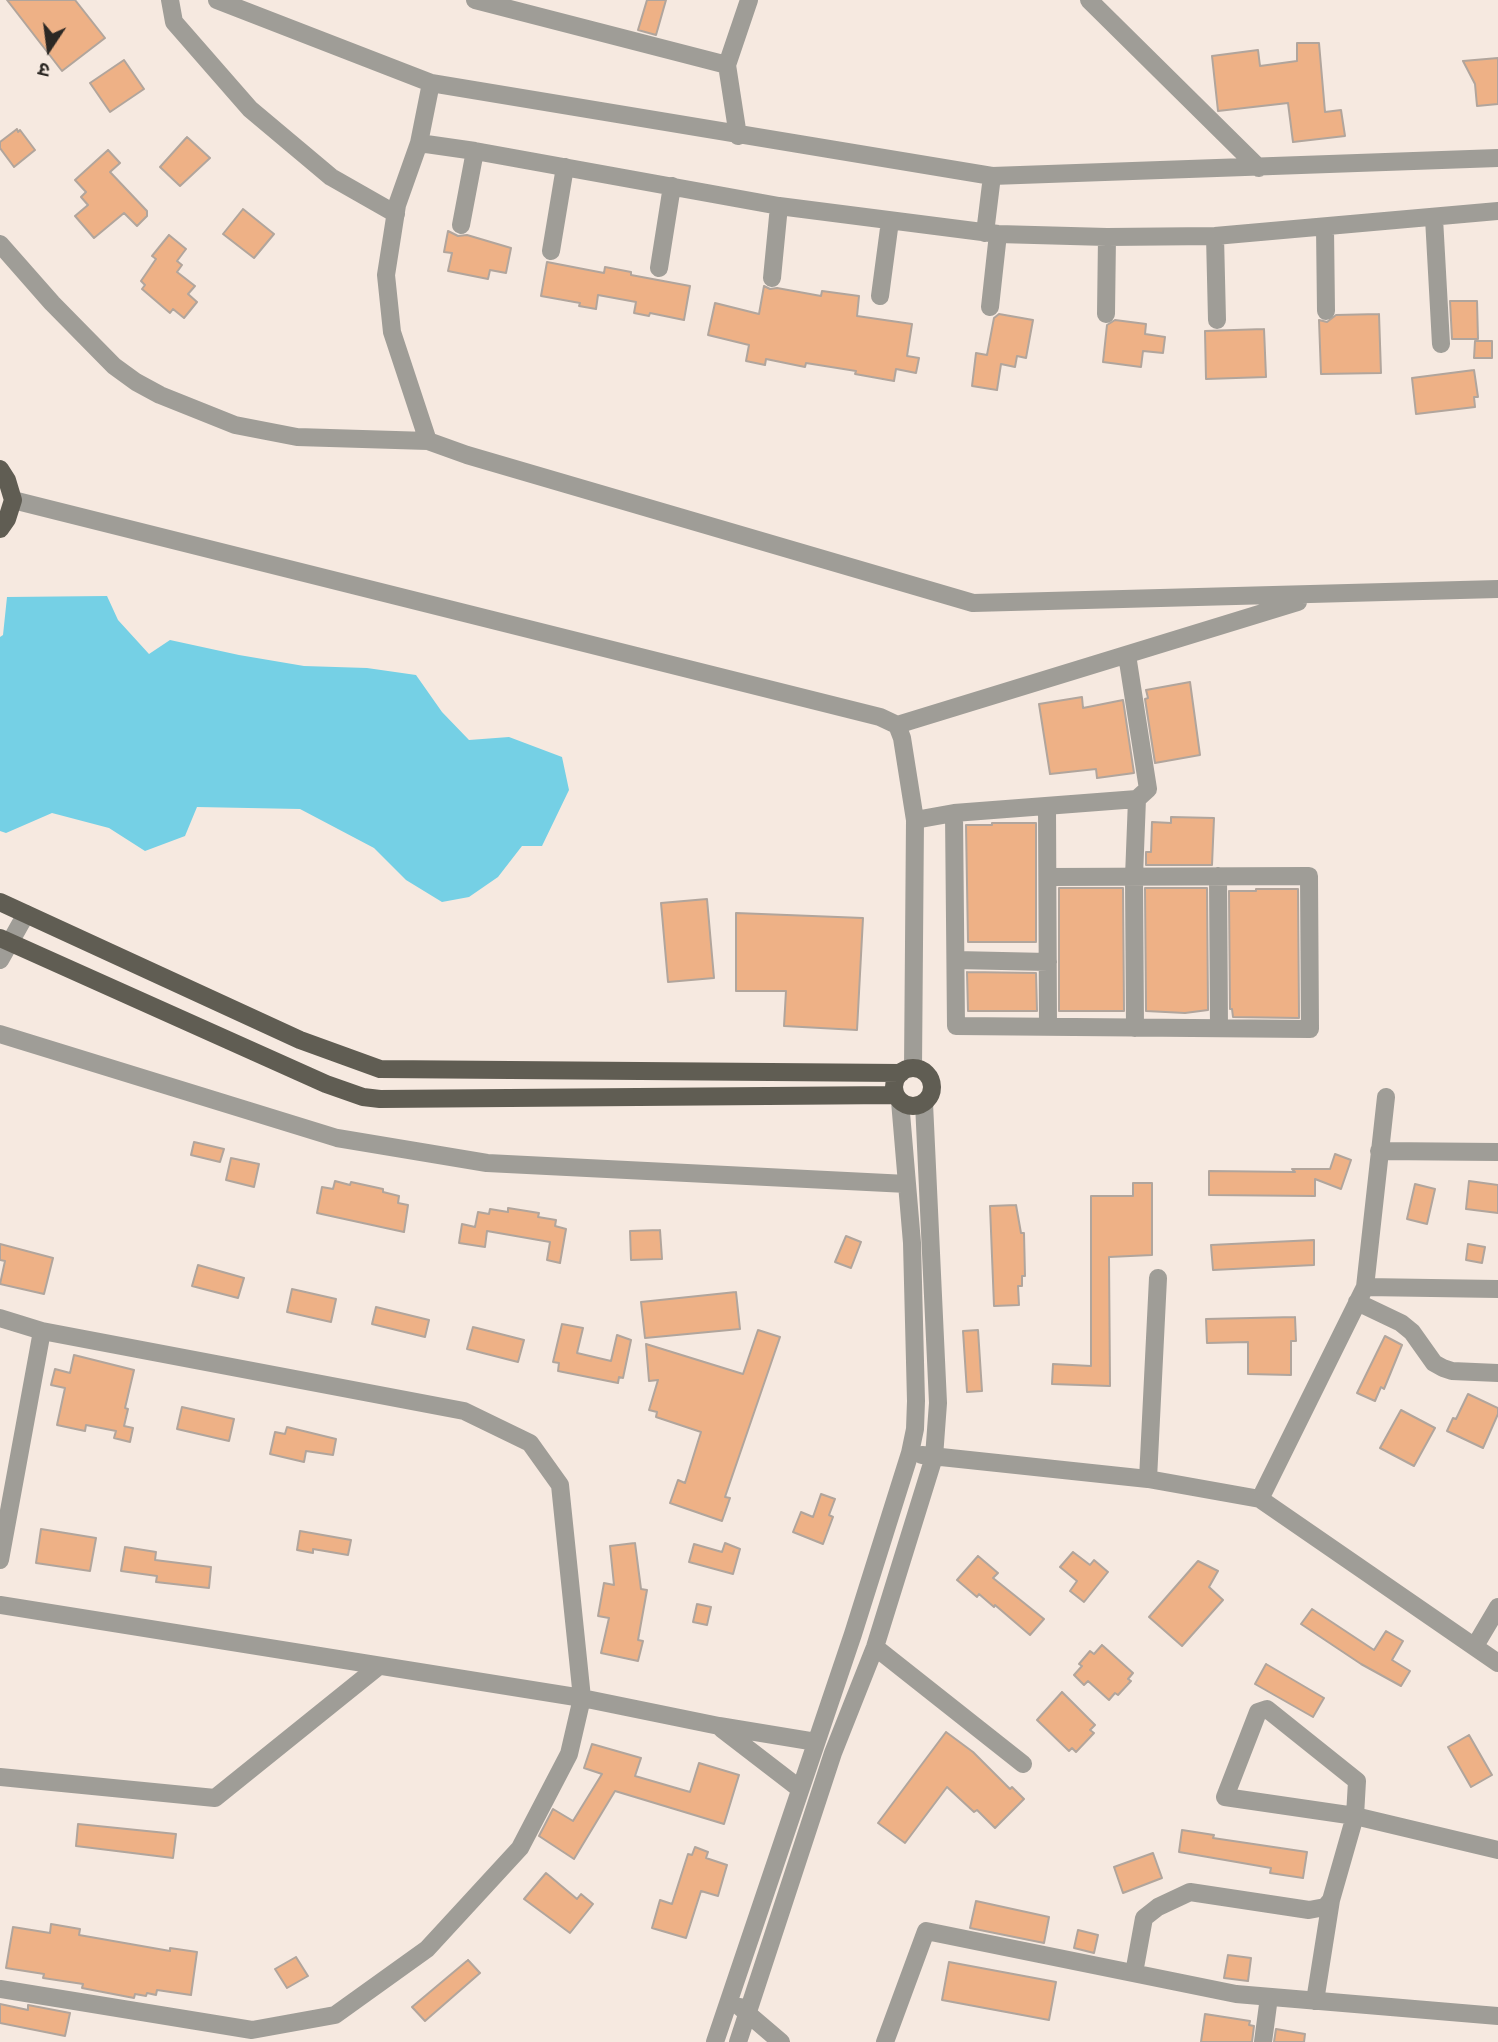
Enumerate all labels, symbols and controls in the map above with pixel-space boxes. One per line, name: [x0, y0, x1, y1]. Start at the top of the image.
north arrow: [14, 14, 84, 84]
text: उ: [36, 57, 52, 82]

